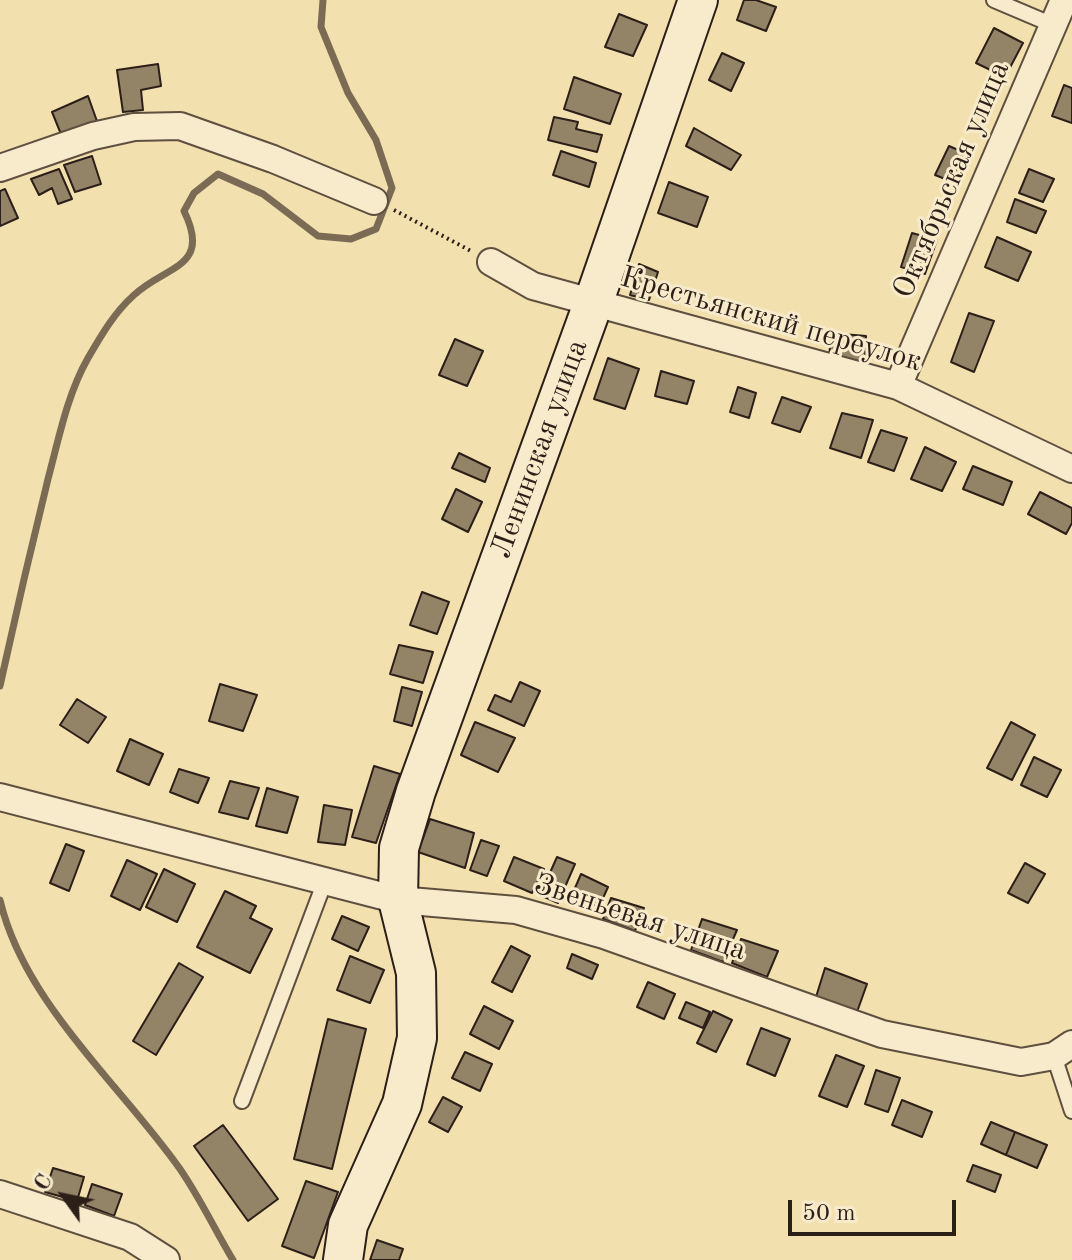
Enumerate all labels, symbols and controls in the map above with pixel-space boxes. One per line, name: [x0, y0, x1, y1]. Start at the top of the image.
street label: Октябрьская улица: [886, 56, 1018, 304]
street label: Крестьянский переулок: [616, 260, 926, 380]
street label: Ленинская улица: [484, 335, 596, 563]
street label: Звеньевая улица: [529, 867, 751, 969]
north arrow: [24, 1156, 104, 1236]
text: С: [31, 1171, 57, 1195]
scale bar: [792, 1184, 960, 1234]
text: 50 m: [802, 1202, 856, 1226]

